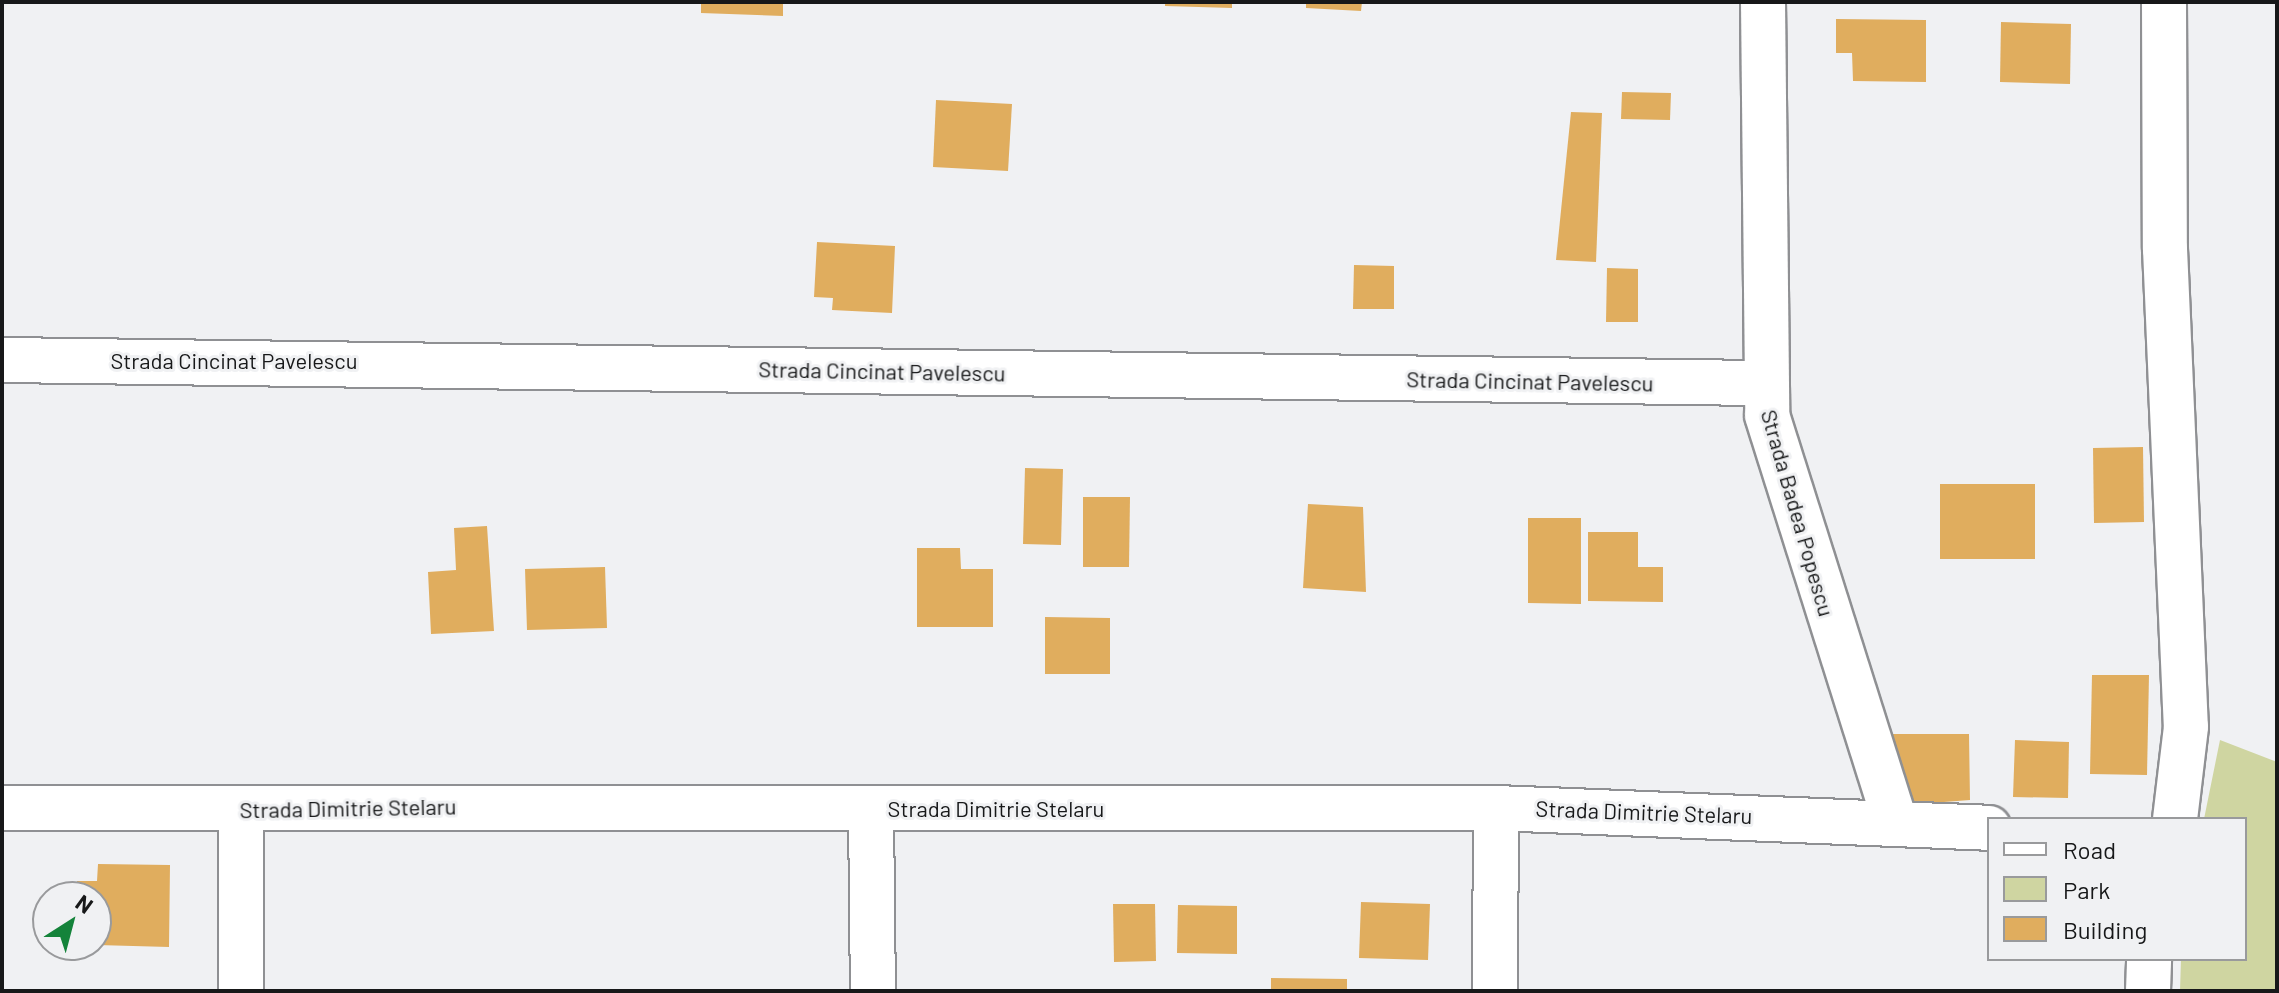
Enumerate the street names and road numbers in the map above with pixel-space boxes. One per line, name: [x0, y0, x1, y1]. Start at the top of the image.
street label: Strada Cincinat Pavelescu: [110, 348, 358, 374]
street label: Strada Cincinat Pavelescu: [758, 356, 1006, 386]
street label: Strada Cincinat Pavelescu: [1406, 366, 1654, 396]
street label: Strada Badea Popescu: [1756, 407, 1840, 619]
street label: Strada Dimitrie Stelaru: [239, 793, 457, 823]
street label: Strada Dimitrie Stelaru: [1535, 795, 1753, 829]
street label: Strada Dimitrie Stelaru: [888, 796, 1104, 822]

